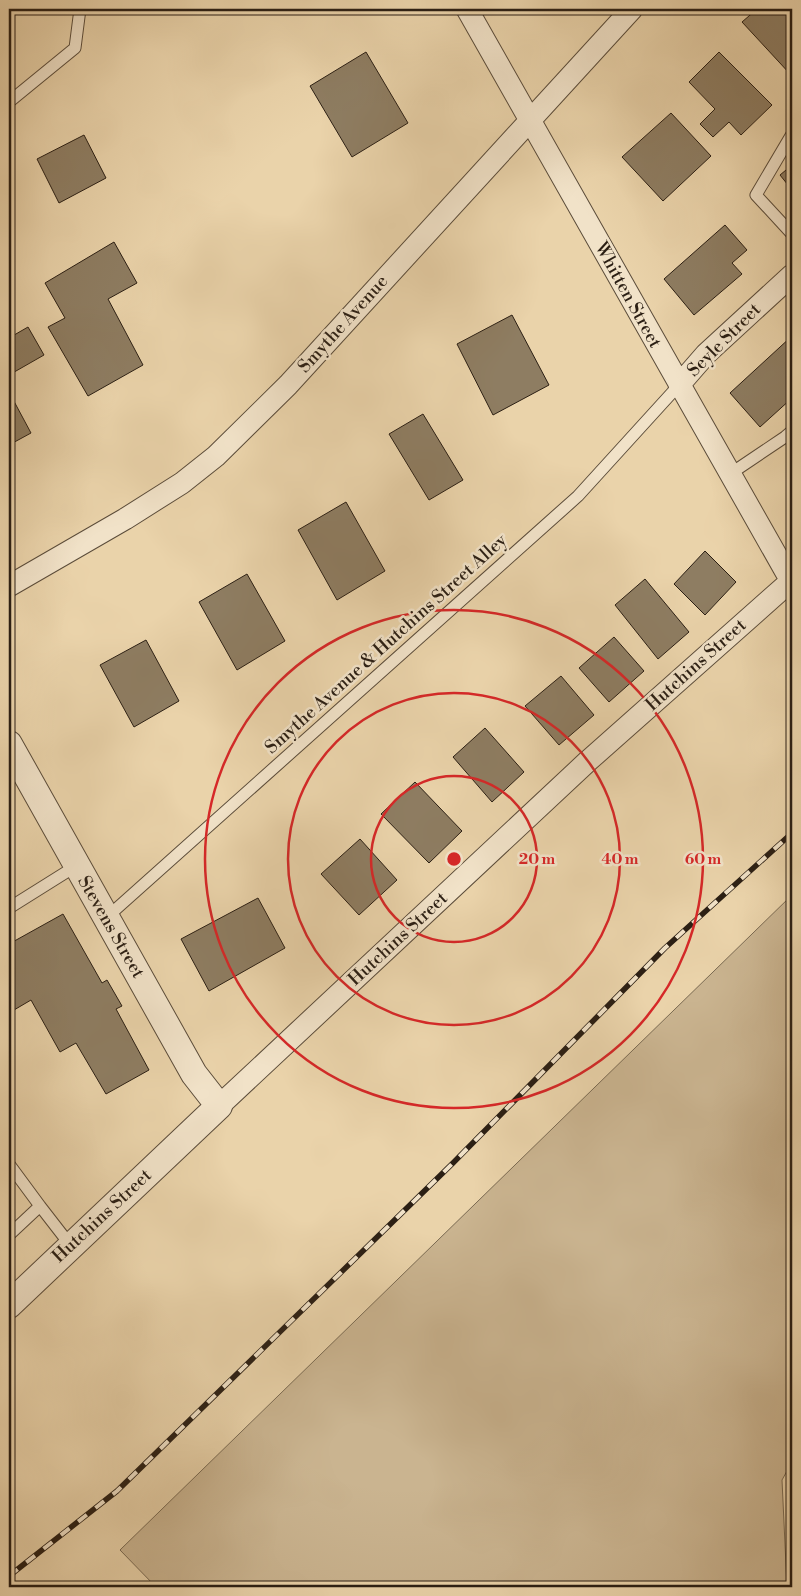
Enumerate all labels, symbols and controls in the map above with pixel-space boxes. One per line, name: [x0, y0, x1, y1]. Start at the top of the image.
street label: Whitten Street: [589, 237, 667, 353]
street label: Smythe Avenue: [293, 270, 393, 378]
street label: Seyle Street: [682, 298, 766, 382]
street label: Smythe Avenue & Hutchins Street Alley: [260, 529, 512, 759]
street label: Hutchins Street: [641, 613, 752, 716]
centre of rings: [445, 850, 463, 868]
text: 20 m: [519, 850, 556, 869]
text: 40 m: [601, 850, 639, 869]
text: 60 m: [685, 850, 722, 869]
street label: Stevens Street: [72, 872, 150, 983]
street label: Hutchins Street: [343, 887, 453, 991]
street label: Hutchins Street: [47, 1164, 157, 1268]

